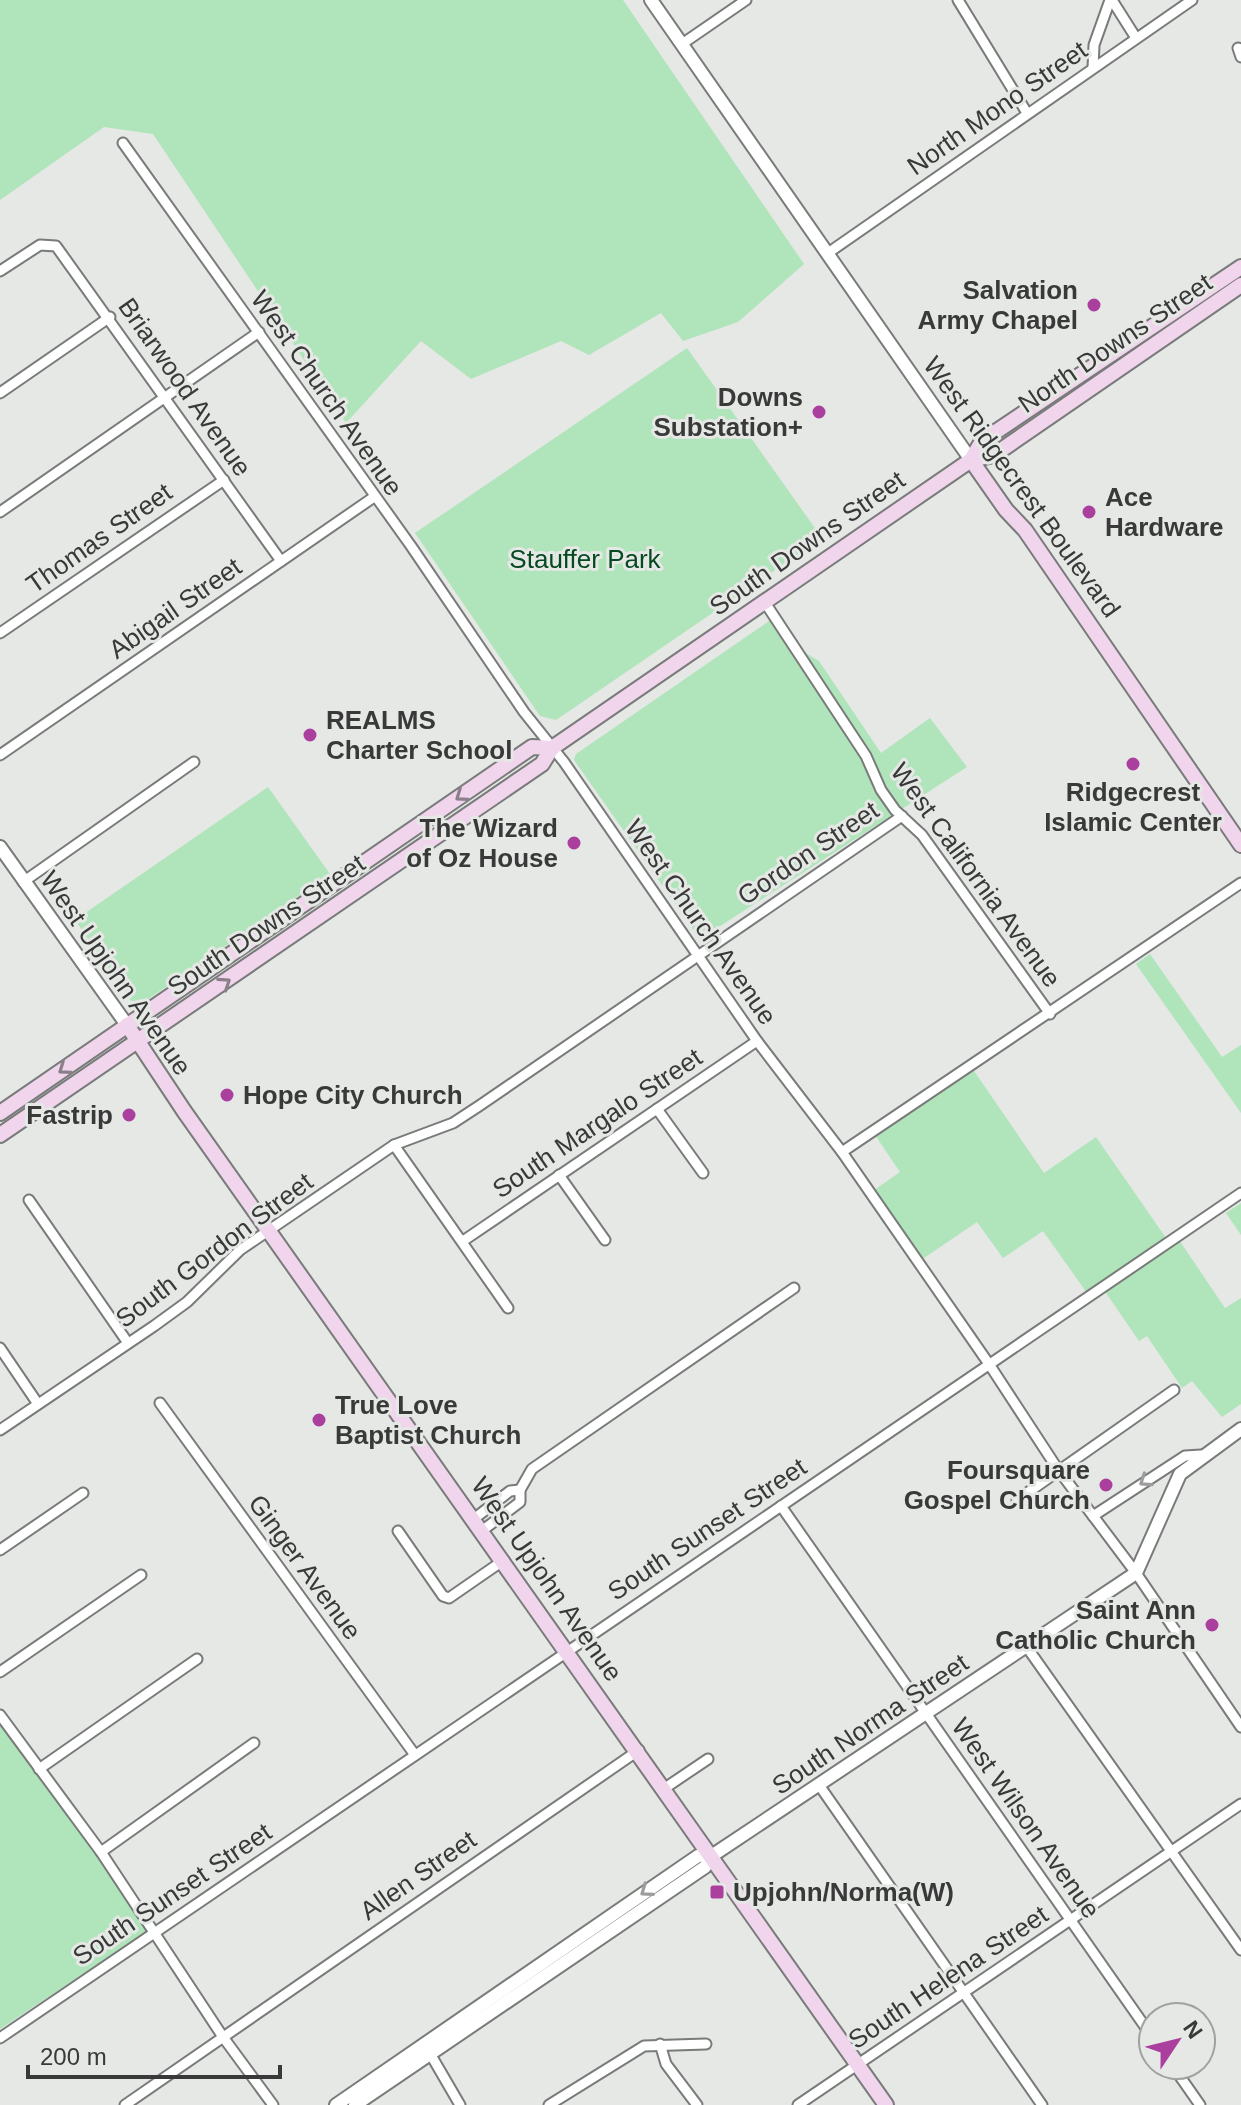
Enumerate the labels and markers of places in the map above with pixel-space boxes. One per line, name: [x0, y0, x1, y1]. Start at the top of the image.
place label: Salvation Army Chapel: [918, 275, 1078, 335]
marker: Salvation Army Chapel: [1085, 296, 1103, 314]
place label: Downs Substation+: [653, 382, 803, 442]
marker: Downs Substation+: [810, 403, 828, 421]
place label: Ace Hardware: [1105, 482, 1224, 542]
marker: Ace Hardware: [1080, 503, 1098, 521]
place label: REALMS Charter School: [326, 705, 512, 765]
marker: REALMS Charter School: [301, 726, 319, 744]
marker: Ridgecrest Islamic Center: [1124, 755, 1142, 773]
place label: Ridgecrest Islamic Center: [1044, 777, 1222, 837]
place label: The Wizard of Oz House: [406, 813, 558, 873]
marker: The Wizard of Oz House: [565, 834, 583, 852]
place label: Hope City Church: [243, 1080, 463, 1110]
marker: Hope City Church: [218, 1086, 236, 1104]
place label: Fastrip: [26, 1100, 113, 1130]
marker: Fastrip: [120, 1106, 138, 1124]
place label: True Love Baptist Church: [335, 1390, 521, 1450]
marker: True Love Baptist Church: [310, 1411, 328, 1429]
place label: Foursquare Gospel Church: [904, 1455, 1090, 1515]
marker: Foursquare Gospel Church: [1097, 1476, 1115, 1494]
place label: Saint Ann Catholic Church: [995, 1595, 1196, 1655]
marker: Saint Ann Catholic Church: [1203, 1616, 1221, 1634]
place label: Upjohn/Norma(W): [733, 1877, 954, 1907]
marker: Upjohn/Norma(W): [708, 1883, 726, 1901]

